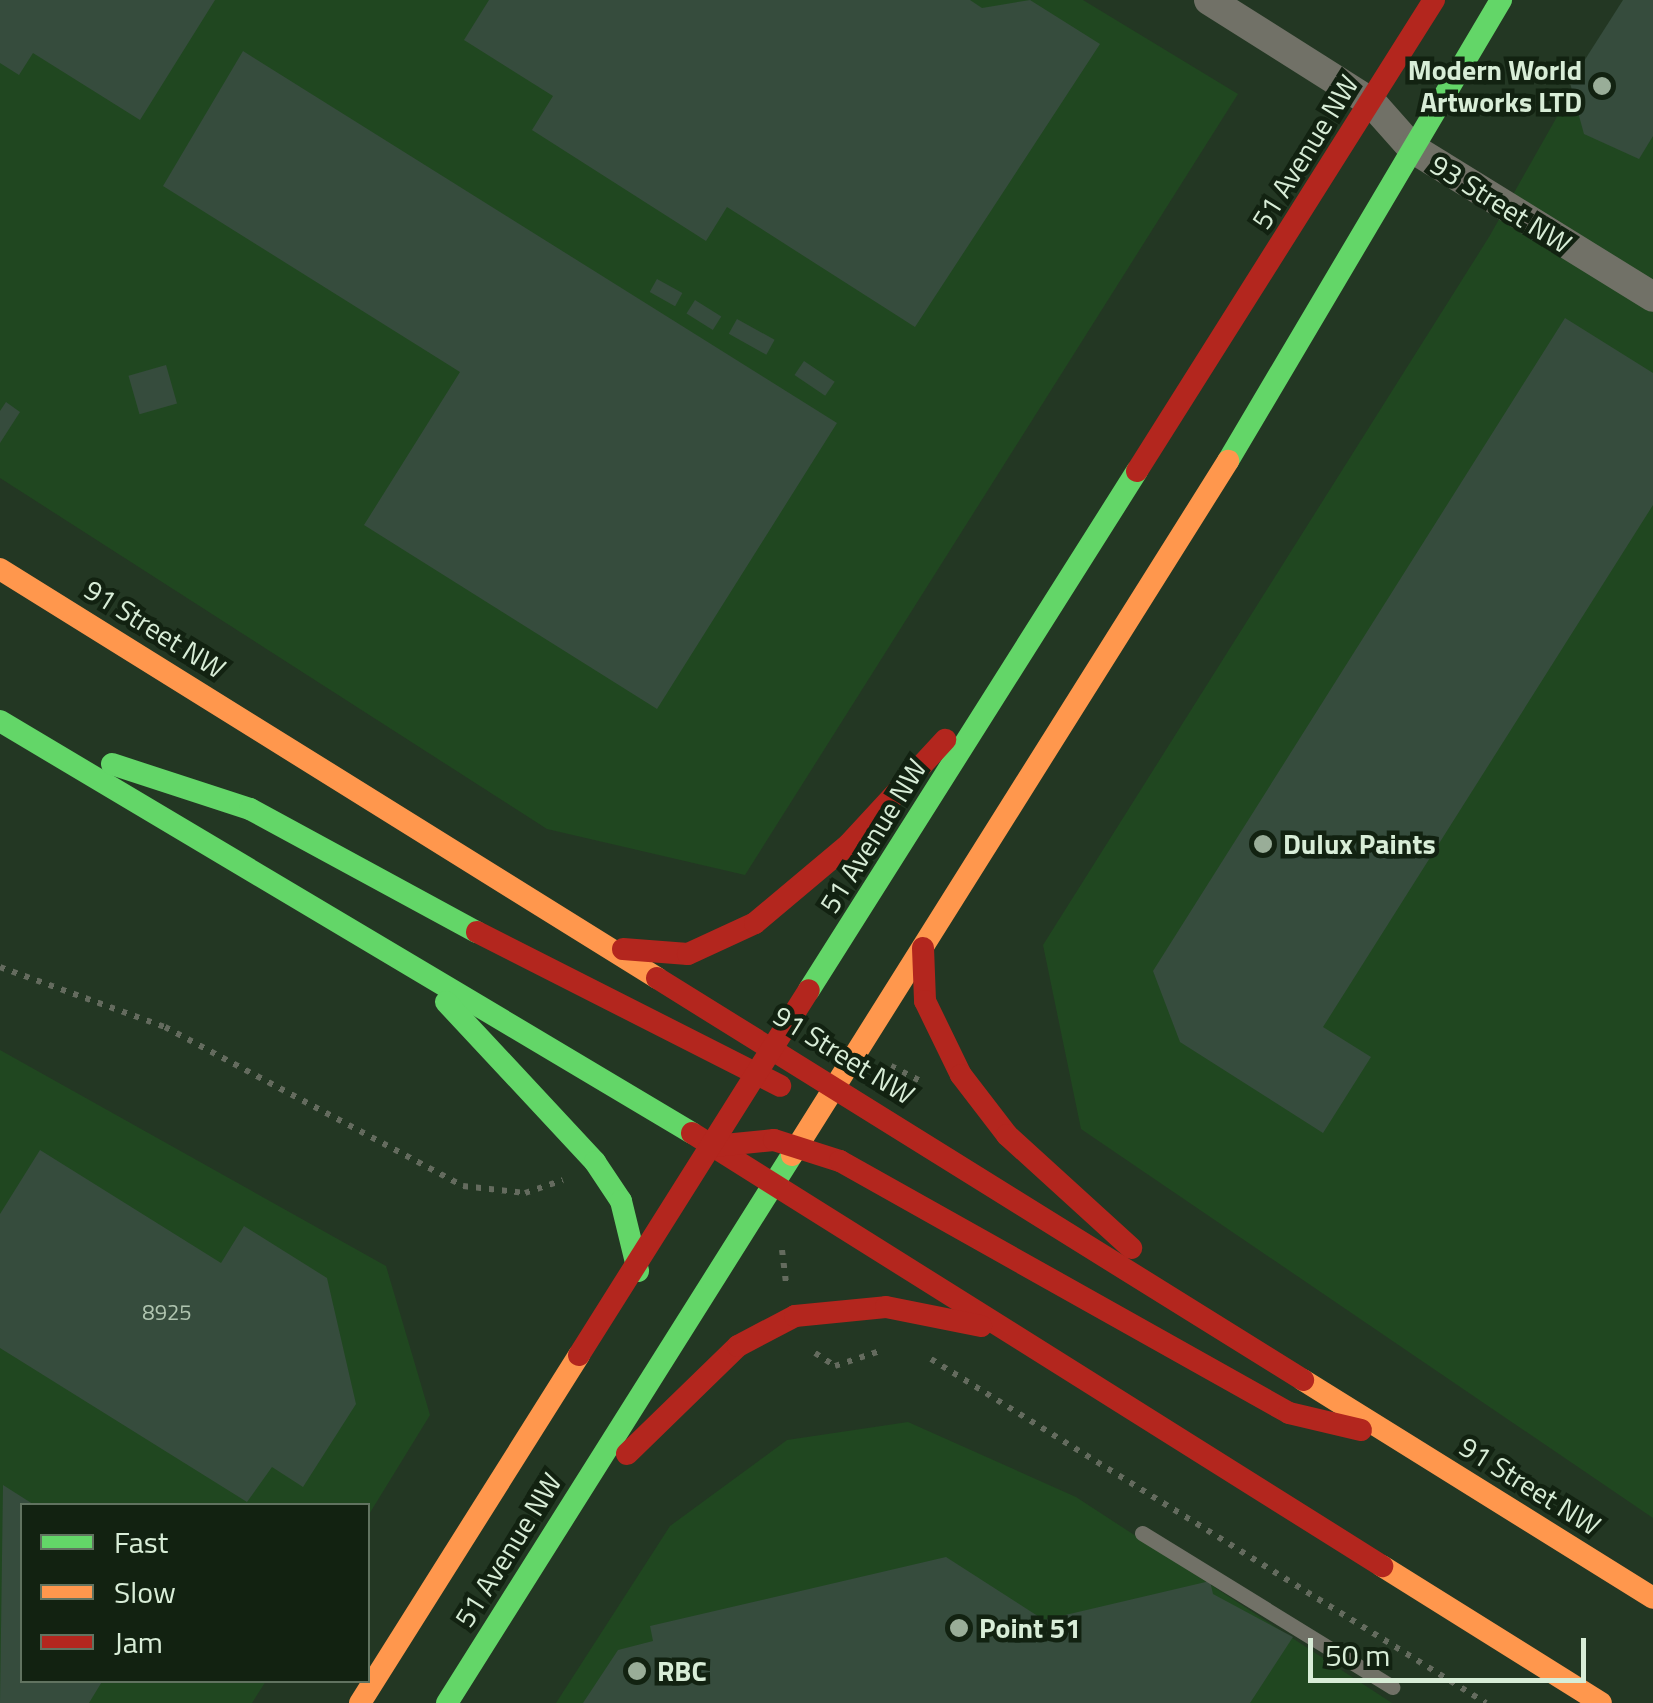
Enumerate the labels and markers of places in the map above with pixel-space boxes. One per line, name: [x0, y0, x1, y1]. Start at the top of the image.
place label: Modern World Artworks LTD: [1408, 53, 1582, 119]
marker: Modern World Artworks LTD: [1591, 75, 1613, 97]
place label: Dulux Paints: [1283, 827, 1436, 861]
marker: Dulux Paints: [1252, 833, 1274, 855]
place label: Point 51: [979, 1611, 1081, 1645]
marker: Point 51: [948, 1617, 970, 1639]
place label: RBC: [657, 1654, 707, 1688]
marker: RBC: [626, 1660, 648, 1682]

